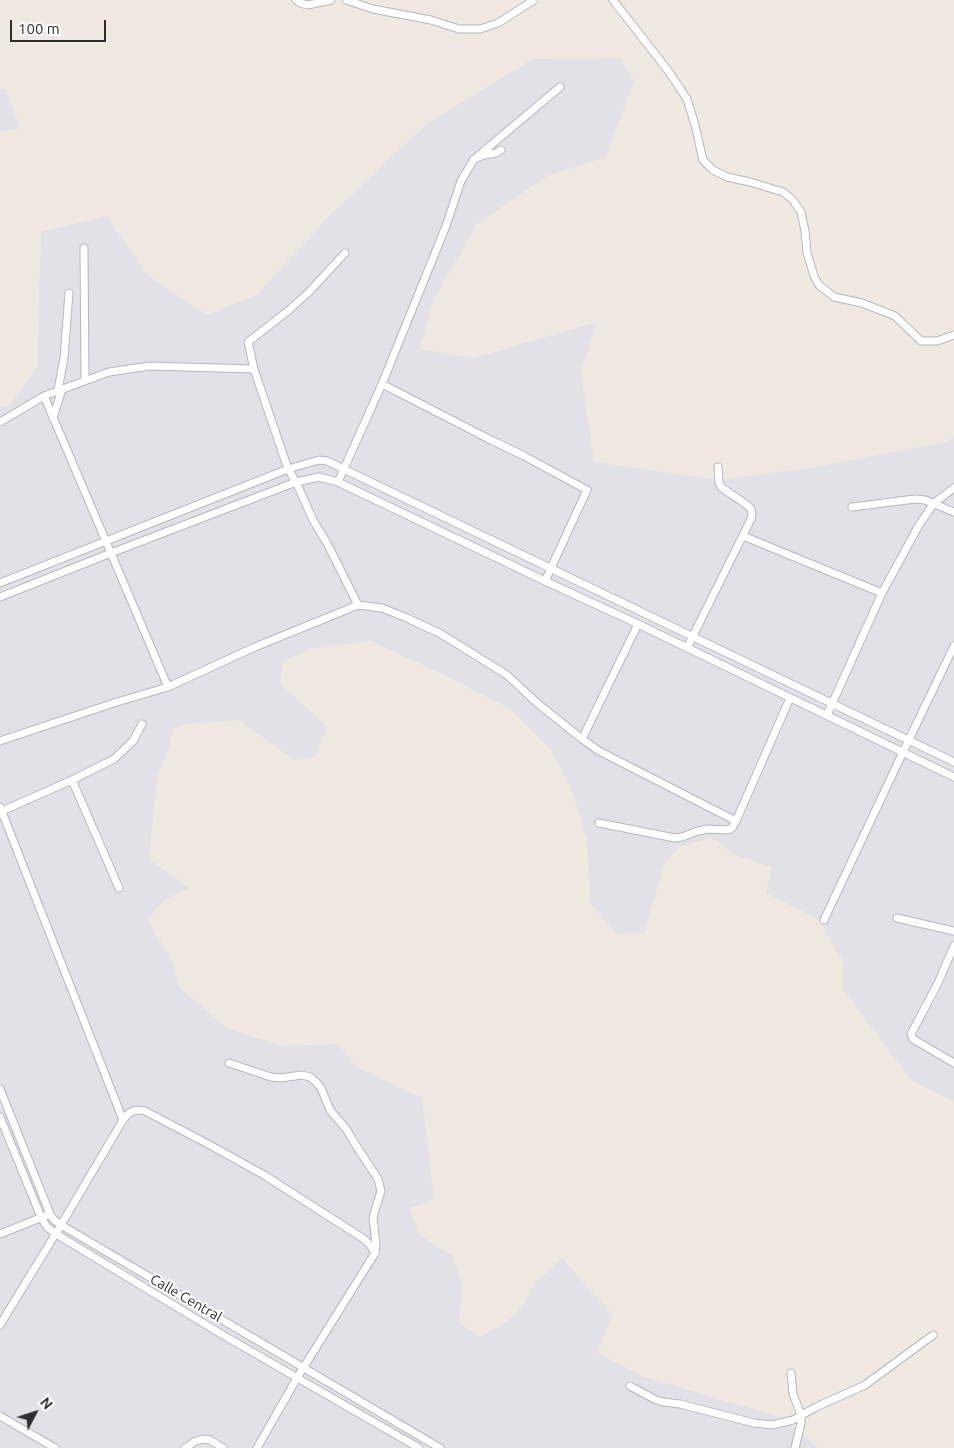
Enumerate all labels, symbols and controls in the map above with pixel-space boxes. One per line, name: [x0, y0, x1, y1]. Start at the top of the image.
scale bar: [12, 10, 109, 42]
text: 100 m: [18, 20, 60, 37]
street label: Calle Central: [147, 1271, 225, 1325]
north arrow: [10, 1388, 60, 1438]
text: N: [37, 1394, 56, 1412]

